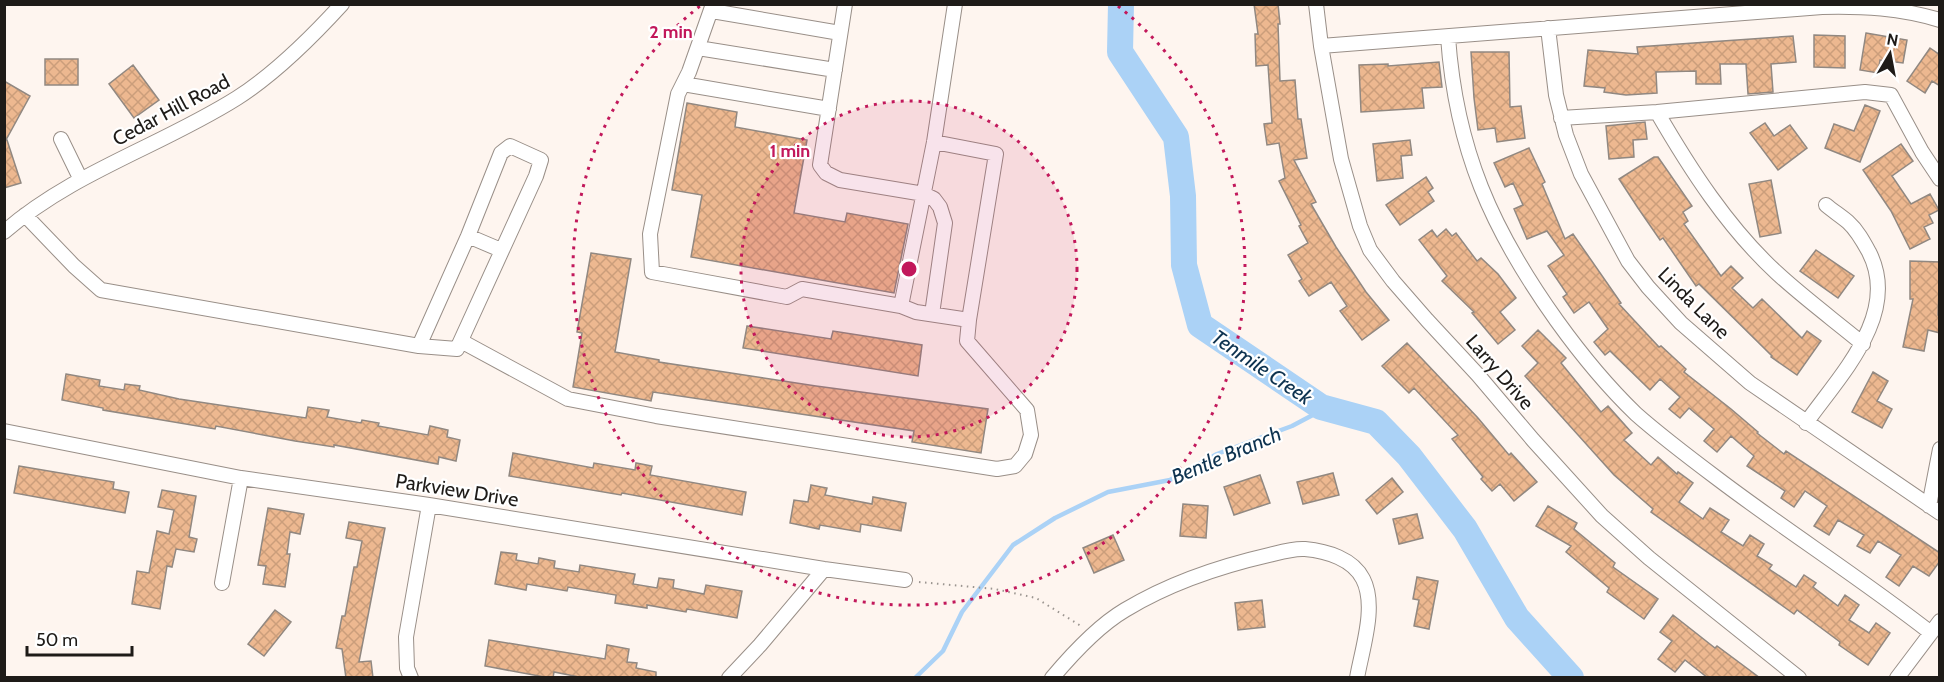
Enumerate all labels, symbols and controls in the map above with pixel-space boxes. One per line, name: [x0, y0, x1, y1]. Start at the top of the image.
text: 2 min: [649, 21, 693, 43]
north arrow: [1860, 24, 1920, 84]
text: N: [1885, 29, 1900, 50]
street label: Cedar Hill Road: [108, 69, 234, 151]
text: 1 min: [770, 140, 810, 162]
centre of rings: [899, 259, 919, 279]
street label: Linda Lane: [1653, 262, 1735, 344]
water label: Tenmile Creek: [1207, 324, 1318, 410]
street label: Larry Drive: [1461, 330, 1539, 414]
water label: Bentle Branch: [1167, 421, 1285, 489]
street label: Parkview Drive: [394, 468, 520, 512]
scale bar: [27, 619, 132, 657]
text: 50 m: [36, 629, 78, 651]

